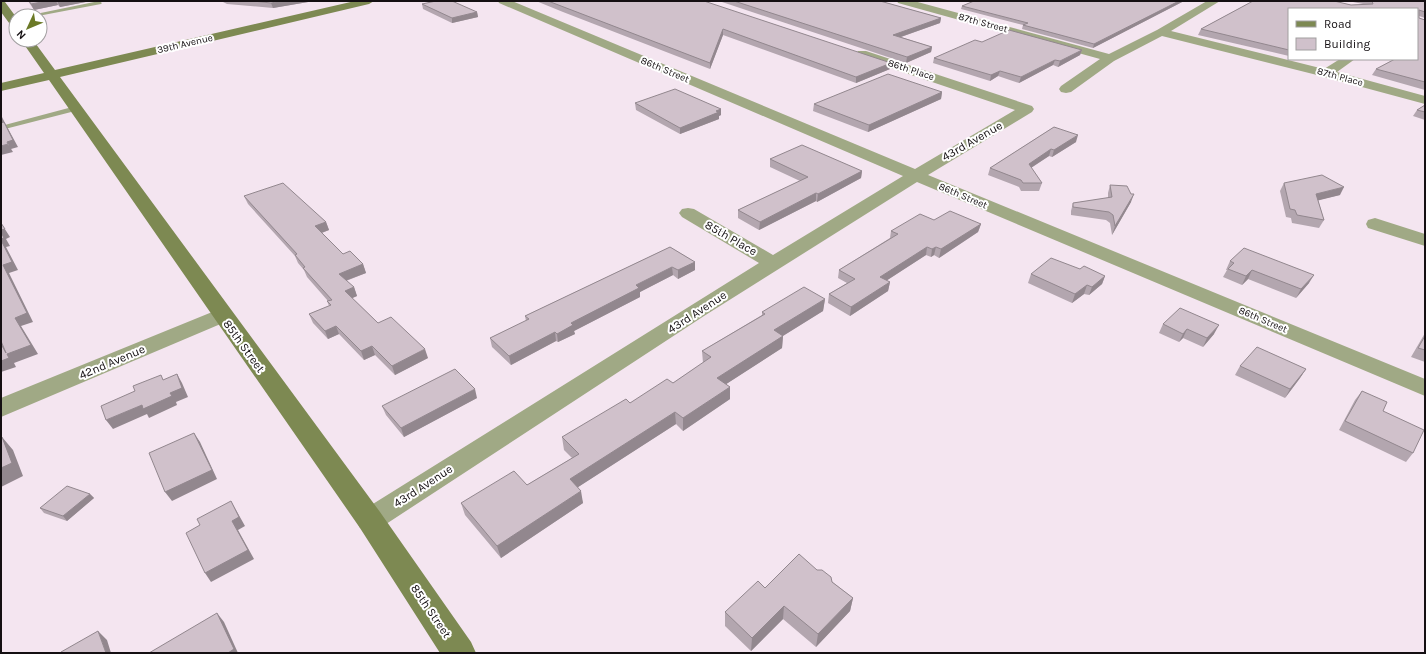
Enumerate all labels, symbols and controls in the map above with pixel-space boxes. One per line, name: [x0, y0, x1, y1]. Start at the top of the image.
north arrow: [8, 8, 48, 48]
legend: [1288, 8, 1418, 60]
street label: 87th Street: [957, 11, 1009, 35]
text: Road: [1324, 17, 1352, 31]
text: N: [14, 27, 29, 42]
street label: 39th Avenue: [156, 32, 214, 56]
text: Building: [1324, 37, 1371, 51]
street label: 86th Street: [639, 54, 691, 86]
street label: 86th Place: [886, 57, 936, 83]
street label: 87th Place: [1316, 65, 1364, 89]
street label: 43rd Avenue: [939, 118, 1005, 164]
street label: 86th Street: [937, 180, 989, 212]
street label: 85th Place: [703, 218, 759, 258]
street label: 43rd Avenue: [665, 288, 729, 336]
street label: 86th Street: [1237, 304, 1289, 336]
street label: 85th Street: [220, 317, 268, 375]
street label: 42nd Avenue: [77, 342, 147, 382]
street label: 43rd Avenue: [391, 462, 455, 510]
street label: 85th Street: [408, 582, 454, 641]

